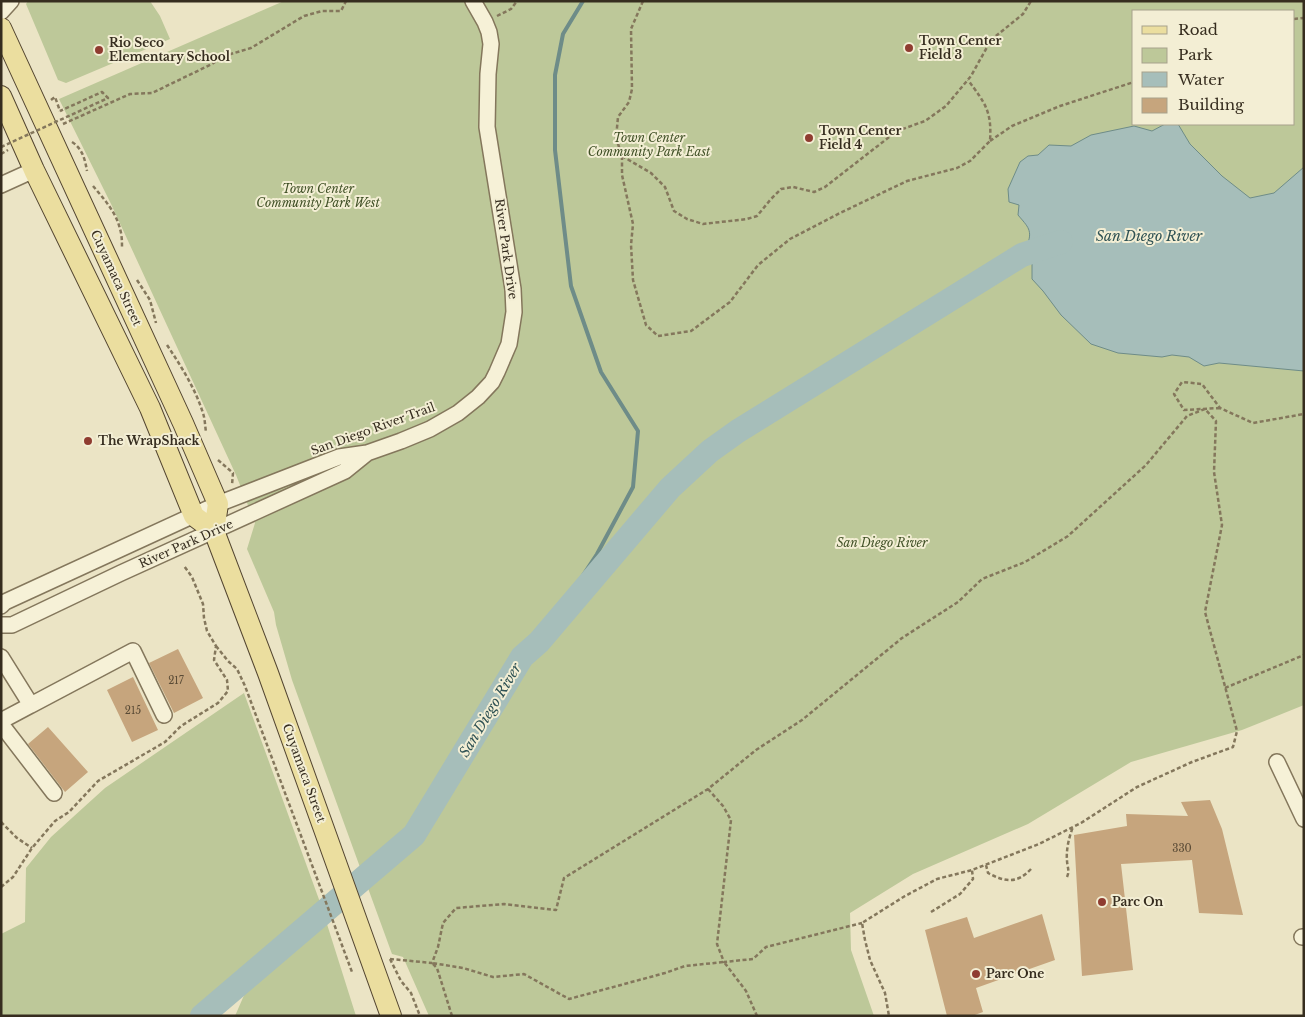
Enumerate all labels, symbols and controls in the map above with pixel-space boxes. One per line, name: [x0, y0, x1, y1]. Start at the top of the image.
legend: [1132, 10, 1295, 125]
text: Road: [1178, 20, 1218, 39]
place label: Town Center Field 3: [919, 33, 1001, 62]
place label: Rio Seco Elementary School: [109, 35, 231, 64]
marker: Town Center Field 3: [903, 42, 915, 54]
marker: Rio Seco Elementary School: [93, 44, 105, 56]
text: Park: [1178, 45, 1214, 64]
text: Water: [1177, 70, 1225, 89]
text: Building: [1178, 95, 1245, 114]
place label: Town Center Field 4: [819, 123, 901, 152]
park label: Town Center Community Park East: [588, 130, 711, 159]
marker: Town Center Field 4: [803, 132, 815, 144]
park label: Town Center Community Park West: [256, 181, 380, 210]
street label: River Park Drive: [492, 198, 521, 300]
water label: San Diego River: [1096, 227, 1203, 245]
street label: Cuyamaca Street: [88, 228, 145, 328]
street label: San Diego River Trail: [309, 399, 437, 458]
place label: The WrapShack: [98, 433, 201, 448]
marker: The WrapShack: [82, 435, 94, 447]
street label: River Park Drive: [136, 516, 235, 571]
park label: San Diego River: [836, 535, 928, 550]
water label: San Diego River: [455, 659, 525, 760]
house number: 217: [168, 674, 185, 687]
house number: 215: [125, 704, 141, 717]
street label: Cuyamaca Street: [280, 721, 329, 825]
house number: 330: [1172, 842, 1192, 855]
place label: Parc On: [1112, 894, 1164, 909]
marker: Parc On: [1096, 896, 1108, 908]
place label: Parc One: [986, 966, 1044, 981]
marker: Parc One: [970, 968, 982, 980]

